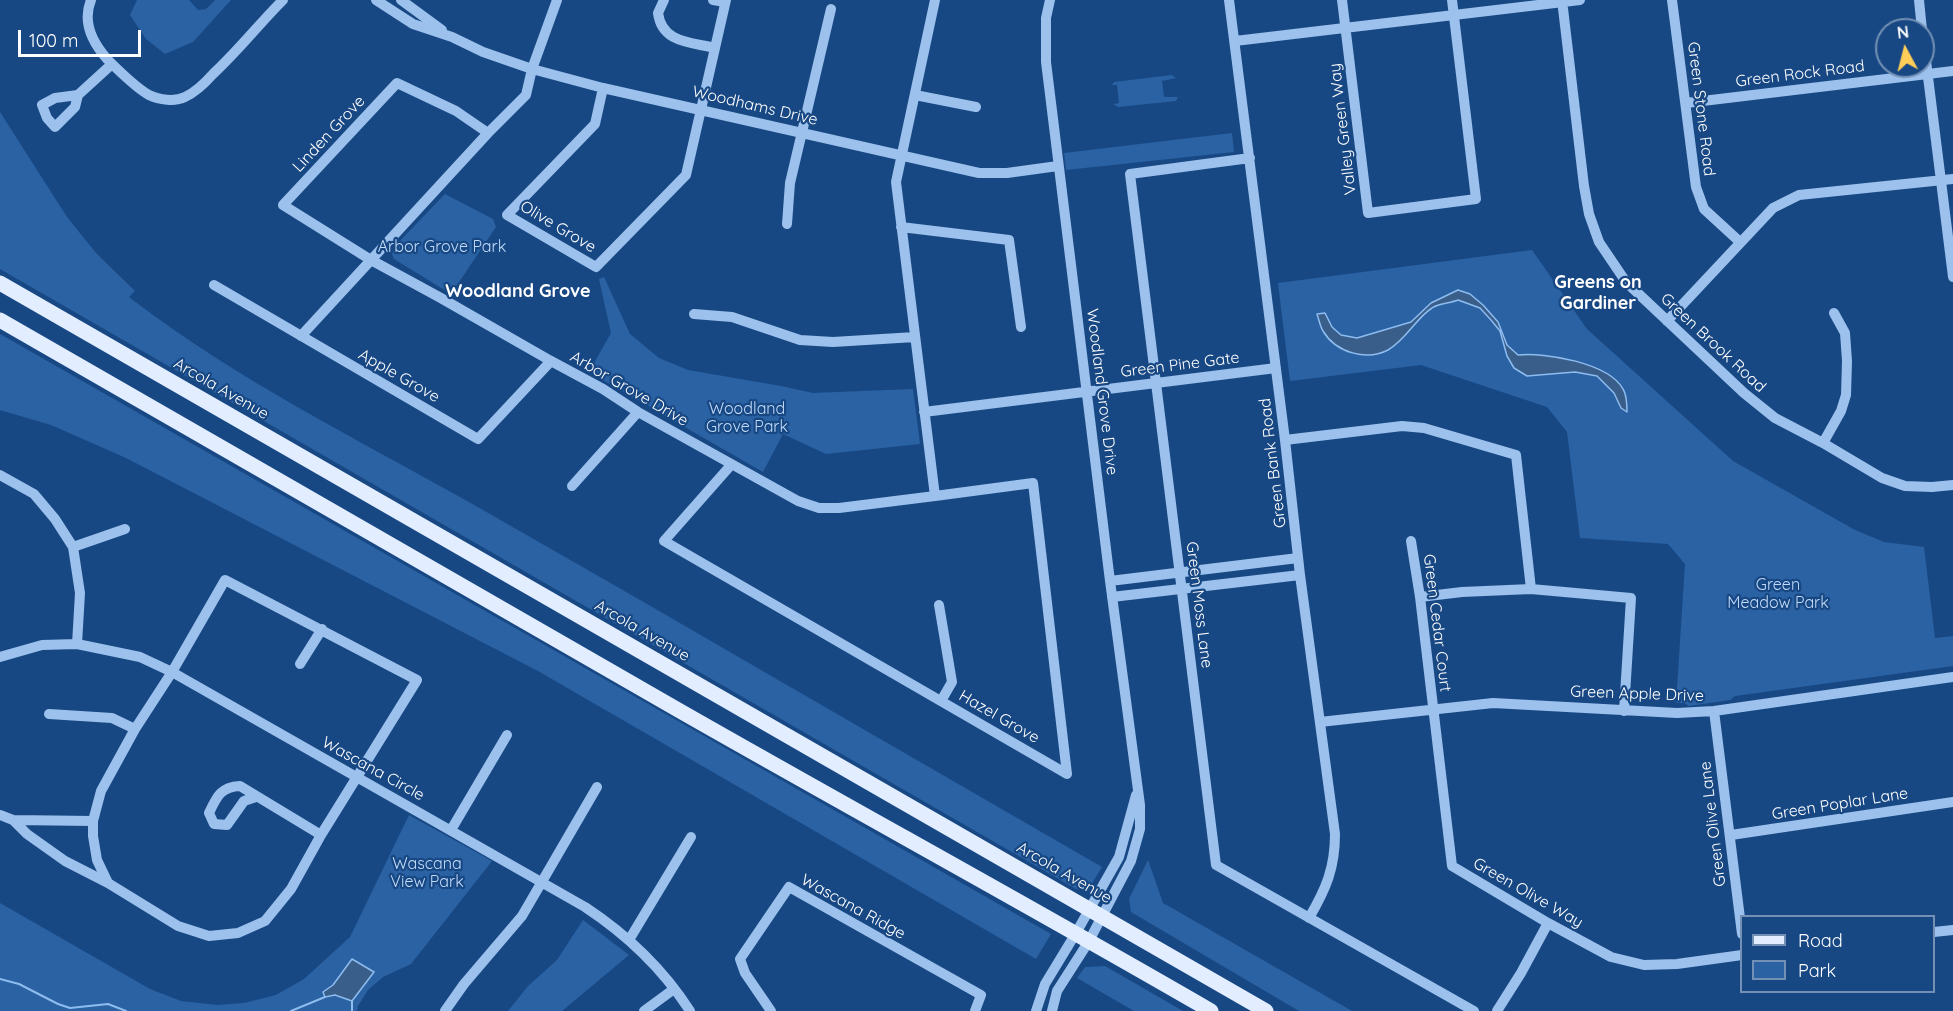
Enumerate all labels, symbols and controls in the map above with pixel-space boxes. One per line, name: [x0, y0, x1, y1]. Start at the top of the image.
scale bar: [21, 18, 144, 56]
north arrow: [1875, 18, 1935, 78]
text: N: [1896, 21, 1910, 43]
text: 100 m: [29, 29, 78, 52]
street label: Green Stone Road: [1683, 41, 1719, 177]
street label: Green Rock Road: [1734, 57, 1866, 91]
street label: Valley Green Way: [1325, 62, 1361, 196]
street label: Woodhams Drive: [690, 82, 820, 130]
street label: Linden Grove: [289, 92, 369, 176]
street label: Olive Grove: [517, 197, 599, 257]
park label: Arbor Grove Park: [378, 237, 506, 257]
district label: Greens on Gardiner: [1554, 272, 1642, 314]
district label: Woodland Grove: [445, 281, 591, 303]
street label: Green Brook Road: [1656, 289, 1770, 397]
street label: Woodland Grove Drive: [1082, 308, 1122, 476]
street label: Apple Grove: [355, 345, 443, 407]
street label: Arbor Grove Drive: [567, 347, 691, 431]
street label: Green Pine Gate: [1119, 348, 1241, 382]
street label: Arcola Avenue: [170, 354, 272, 424]
street label: Green Bank Road: [1256, 397, 1290, 529]
park label: Woodland Grove Park: [706, 399, 788, 437]
street label: Green Moss Lane: [1182, 541, 1216, 669]
street label: Green Cedar Court: [1419, 553, 1455, 693]
park label: Green Meadow Park: [1727, 575, 1829, 613]
street label: Arcola Avenue: [591, 596, 693, 666]
street label: Green Apple Drive: [1570, 682, 1704, 706]
street label: Hazel Grove: [955, 686, 1043, 748]
street label: Wascana Circle: [318, 733, 428, 805]
street label: Green Olive Lane: [1696, 760, 1730, 888]
street label: Green Poplar Lane: [1770, 784, 1910, 824]
street label: Arcola Avenue: [1013, 838, 1115, 908]
park label: Wascana View Park: [390, 854, 464, 892]
street label: Green Olive Way: [1470, 854, 1586, 932]
street label: Wascana Ridge: [797, 870, 909, 944]
legend: [1740, 915, 1935, 993]
text: Road: [1798, 929, 1843, 952]
text: Park: [1798, 959, 1836, 982]

